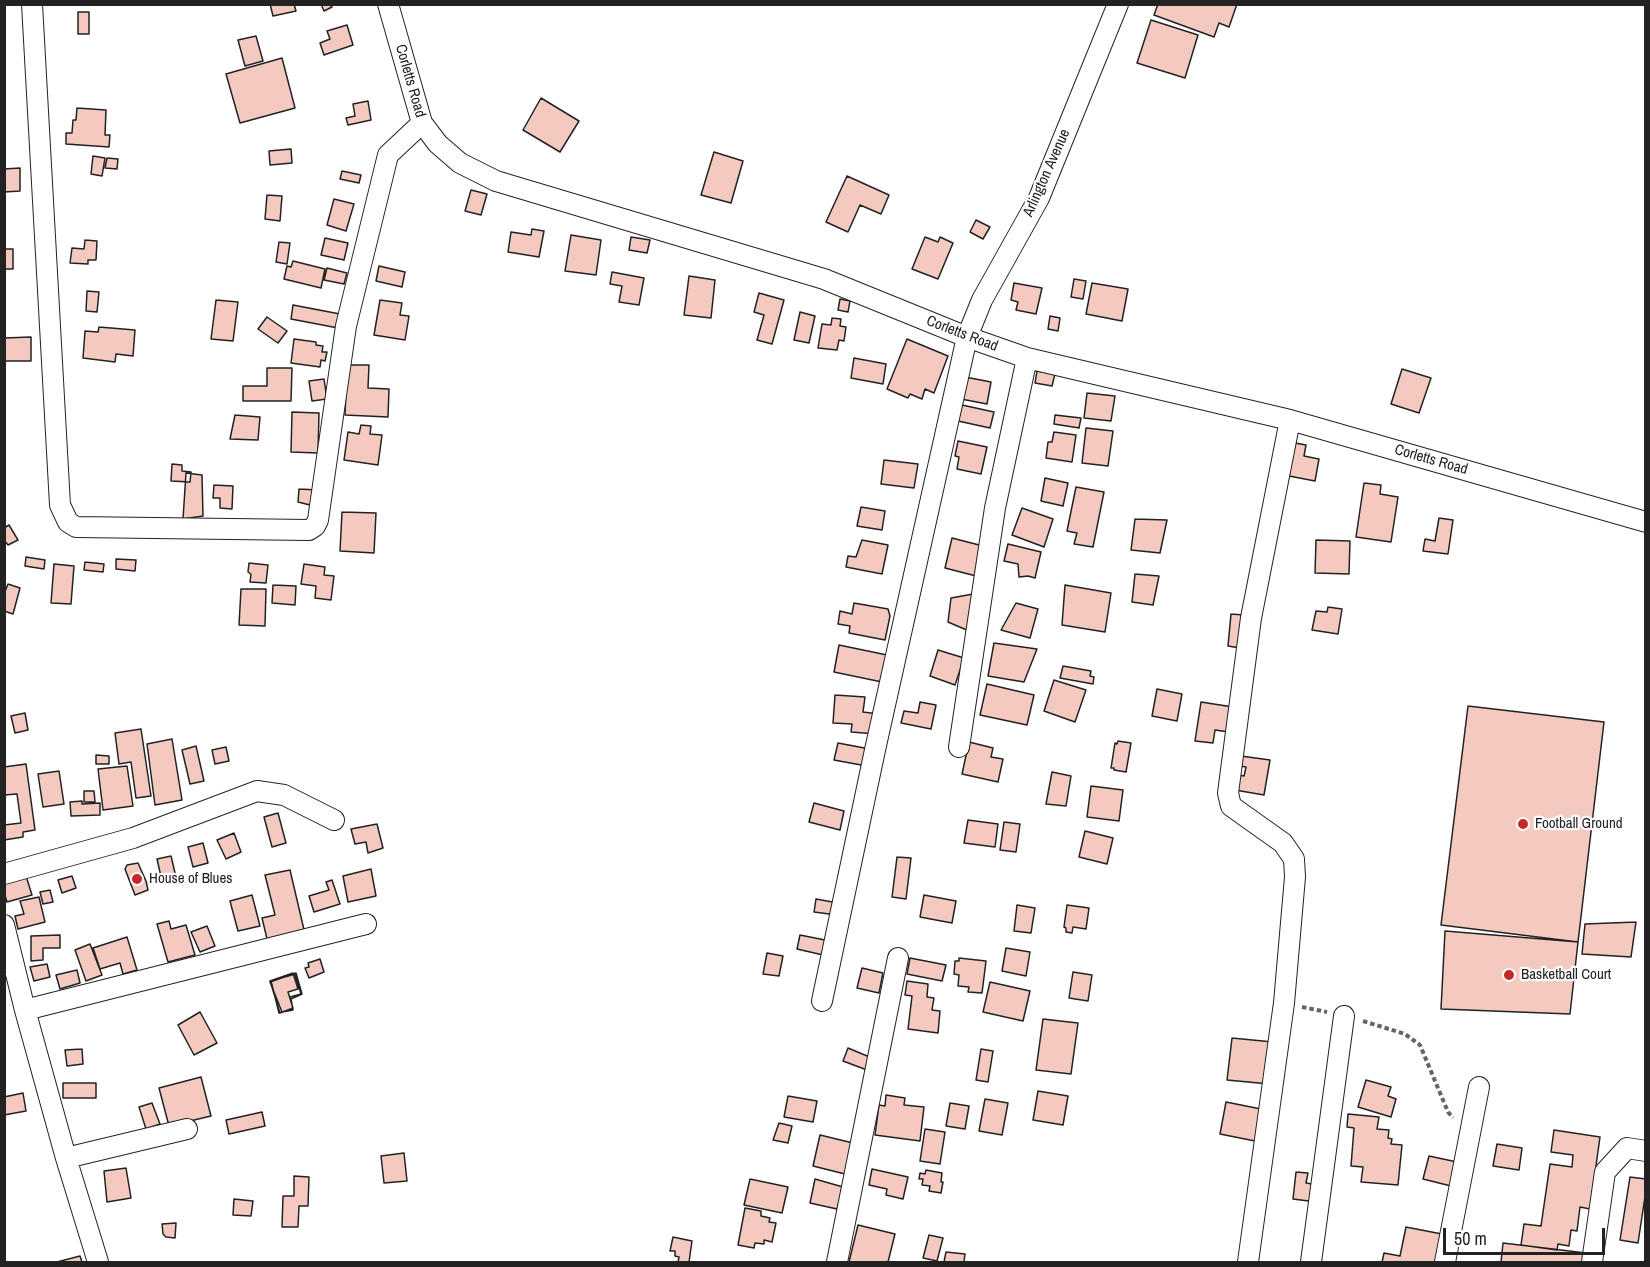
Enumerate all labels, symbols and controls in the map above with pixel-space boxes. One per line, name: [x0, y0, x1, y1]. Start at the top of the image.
street label: Corletts Road: [391, 42, 429, 120]
street label: Arlington Avenue: [1020, 126, 1074, 220]
street label: Corletts Road: [924, 312, 1000, 356]
street label: Corletts Road: [1392, 441, 1470, 479]
place label: Football Ground: [1535, 815, 1623, 833]
marker: Football Ground: [1516, 817, 1530, 831]
place label: House of Blues: [149, 870, 232, 888]
marker: House of Blues: [130, 872, 144, 886]
place label: Basketball Court: [1521, 966, 1611, 984]
marker: Basketball Court: [1502, 968, 1516, 982]
scale bar: [1446, 1216, 1608, 1254]
text: 50 m: [1454, 1226, 1487, 1251]

